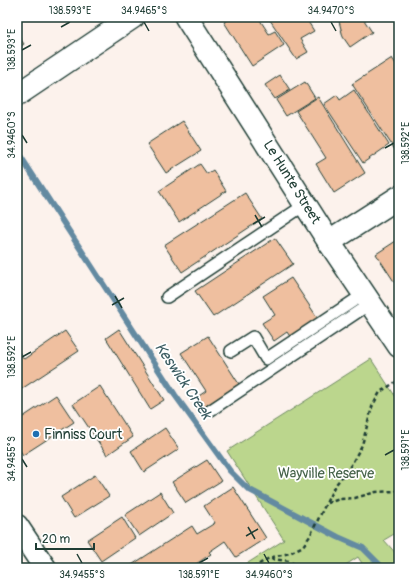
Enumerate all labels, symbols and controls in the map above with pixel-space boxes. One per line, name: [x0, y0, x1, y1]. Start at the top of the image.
text: 138.593°E: [49, 5, 91, 17]
text: 34.9465°S: [121, 5, 167, 17]
text: 34.9470°S: [308, 5, 355, 17]
text: 138.593°E: [6, 29, 18, 71]
text: 34.9460°S: [6, 111, 18, 159]
text: 138.592°E: [400, 122, 412, 164]
street label: Le Hunte Street: [260, 137, 325, 227]
text: 138.592°E: [6, 336, 18, 378]
water label: Keswick Creek: [150, 339, 217, 424]
place label: Finniss Court: [44, 426, 123, 443]
marker: Finniss Court: [31, 429, 41, 439]
text: 138.591°E: [400, 430, 412, 470]
text: 34.9455°S: [6, 436, 18, 482]
park label: Wayville Reserve: [278, 465, 374, 482]
scale bar: [36, 525, 94, 551]
text: 20 m: [42, 532, 71, 547]
text: 34.9455°S: [59, 569, 105, 581]
text: 138.591°E: [179, 569, 219, 581]
text: 34.9460°S: [245, 569, 293, 581]

